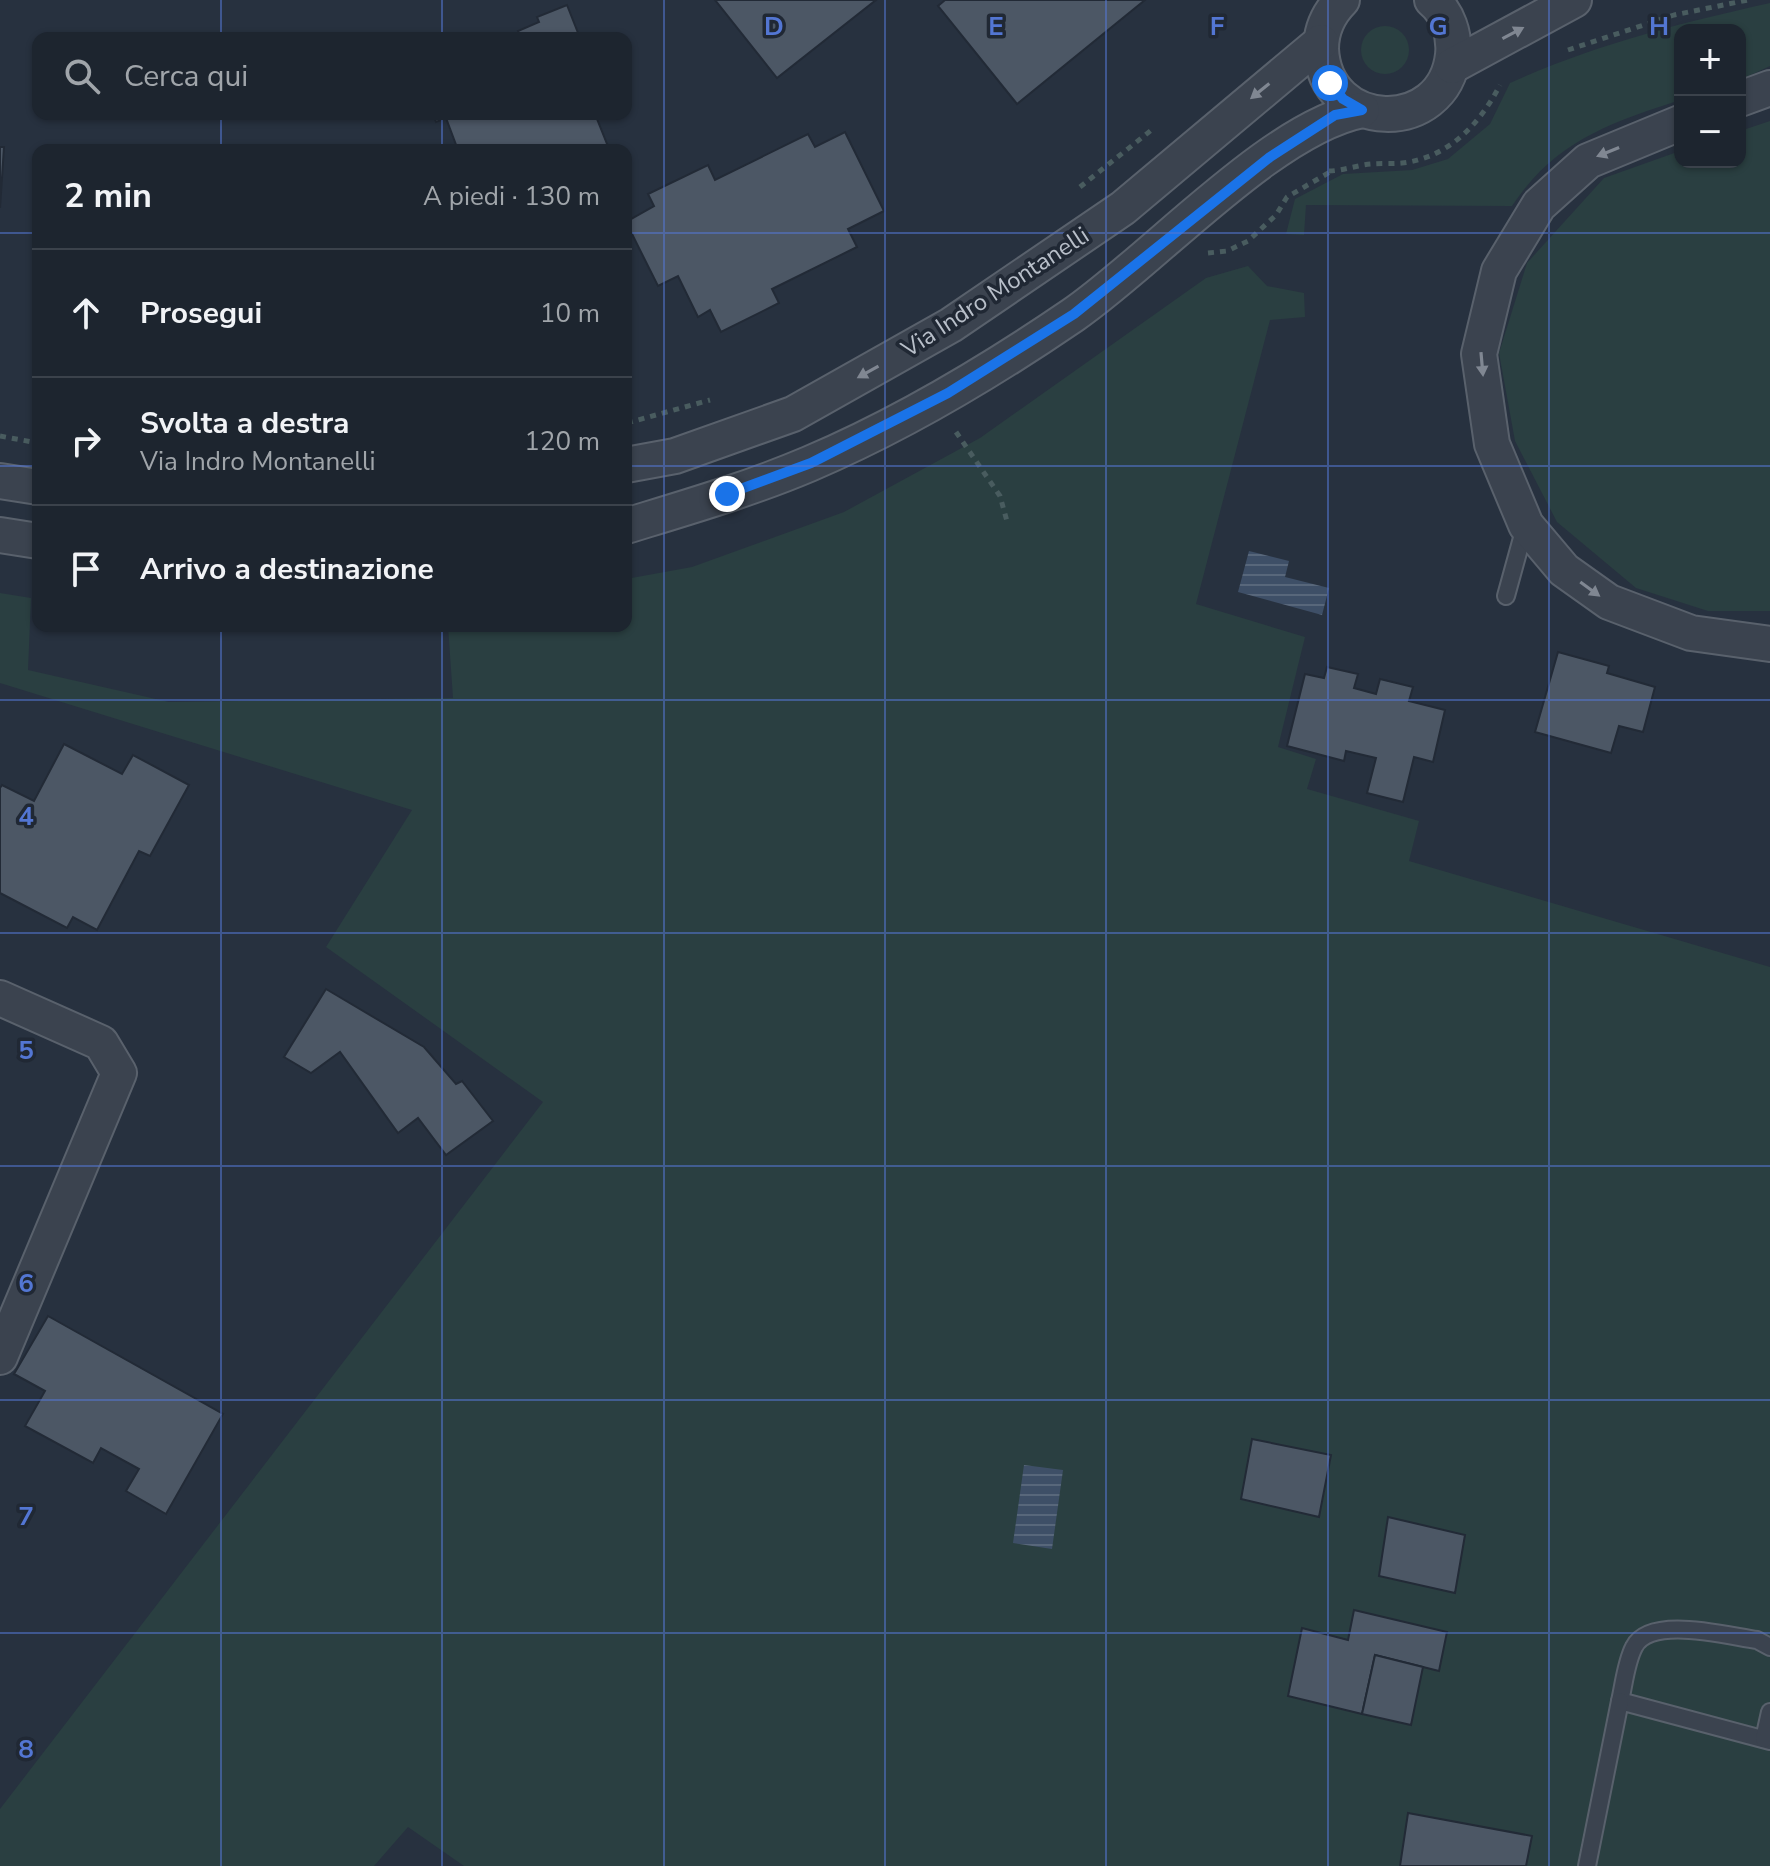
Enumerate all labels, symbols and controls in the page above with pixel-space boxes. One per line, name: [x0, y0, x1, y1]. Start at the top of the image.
text: D: [764, 9, 784, 44]
text: E: [988, 9, 1004, 44]
text: F: [1210, 9, 1224, 44]
text: G: [1428, 9, 1448, 44]
text: H: [1649, 9, 1669, 44]
map controls: [1674, 24, 1746, 168]
button: +: [1674, 24, 1746, 96]
one-way arrow: [1502, 26, 1524, 40]
search box: [32, 32, 632, 120]
icon: search: [60, 54, 104, 98]
text: Cerca qui: [124, 56, 248, 97]
route start: [1312, 65, 1348, 101]
one-way arrow: [1250, 82, 1270, 98]
button: −: [1674, 96, 1746, 168]
one-way arrow: [1596, 146, 1620, 159]
text: 2 min: [64, 173, 152, 219]
text: A piedi · 130 m: [423, 179, 600, 214]
street label: Via Indro Montanelli: [894, 219, 1095, 365]
icon: ahead: [64, 291, 108, 335]
text: Prosegui: [140, 293, 262, 334]
text: 10 m: [540, 296, 600, 331]
one-way arrow: [1475, 352, 1488, 377]
one-way arrow: [857, 365, 879, 379]
text: Svolta a destra: [140, 403, 350, 444]
icon: right: [64, 419, 108, 463]
text: 120 m: [524, 424, 600, 459]
text: Via Indro Montanelli: [140, 444, 376, 479]
route end: [709, 476, 745, 512]
icon: arrive: [64, 547, 108, 591]
text: Arrivo a destinazione: [140, 549, 434, 590]
one-way arrow: [1580, 580, 1601, 596]
text: 4: [18, 799, 34, 834]
text: 5: [18, 1033, 34, 1068]
text: 6: [18, 1266, 34, 1301]
text: 7: [18, 1499, 34, 1534]
text: 8: [18, 1732, 34, 1767]

